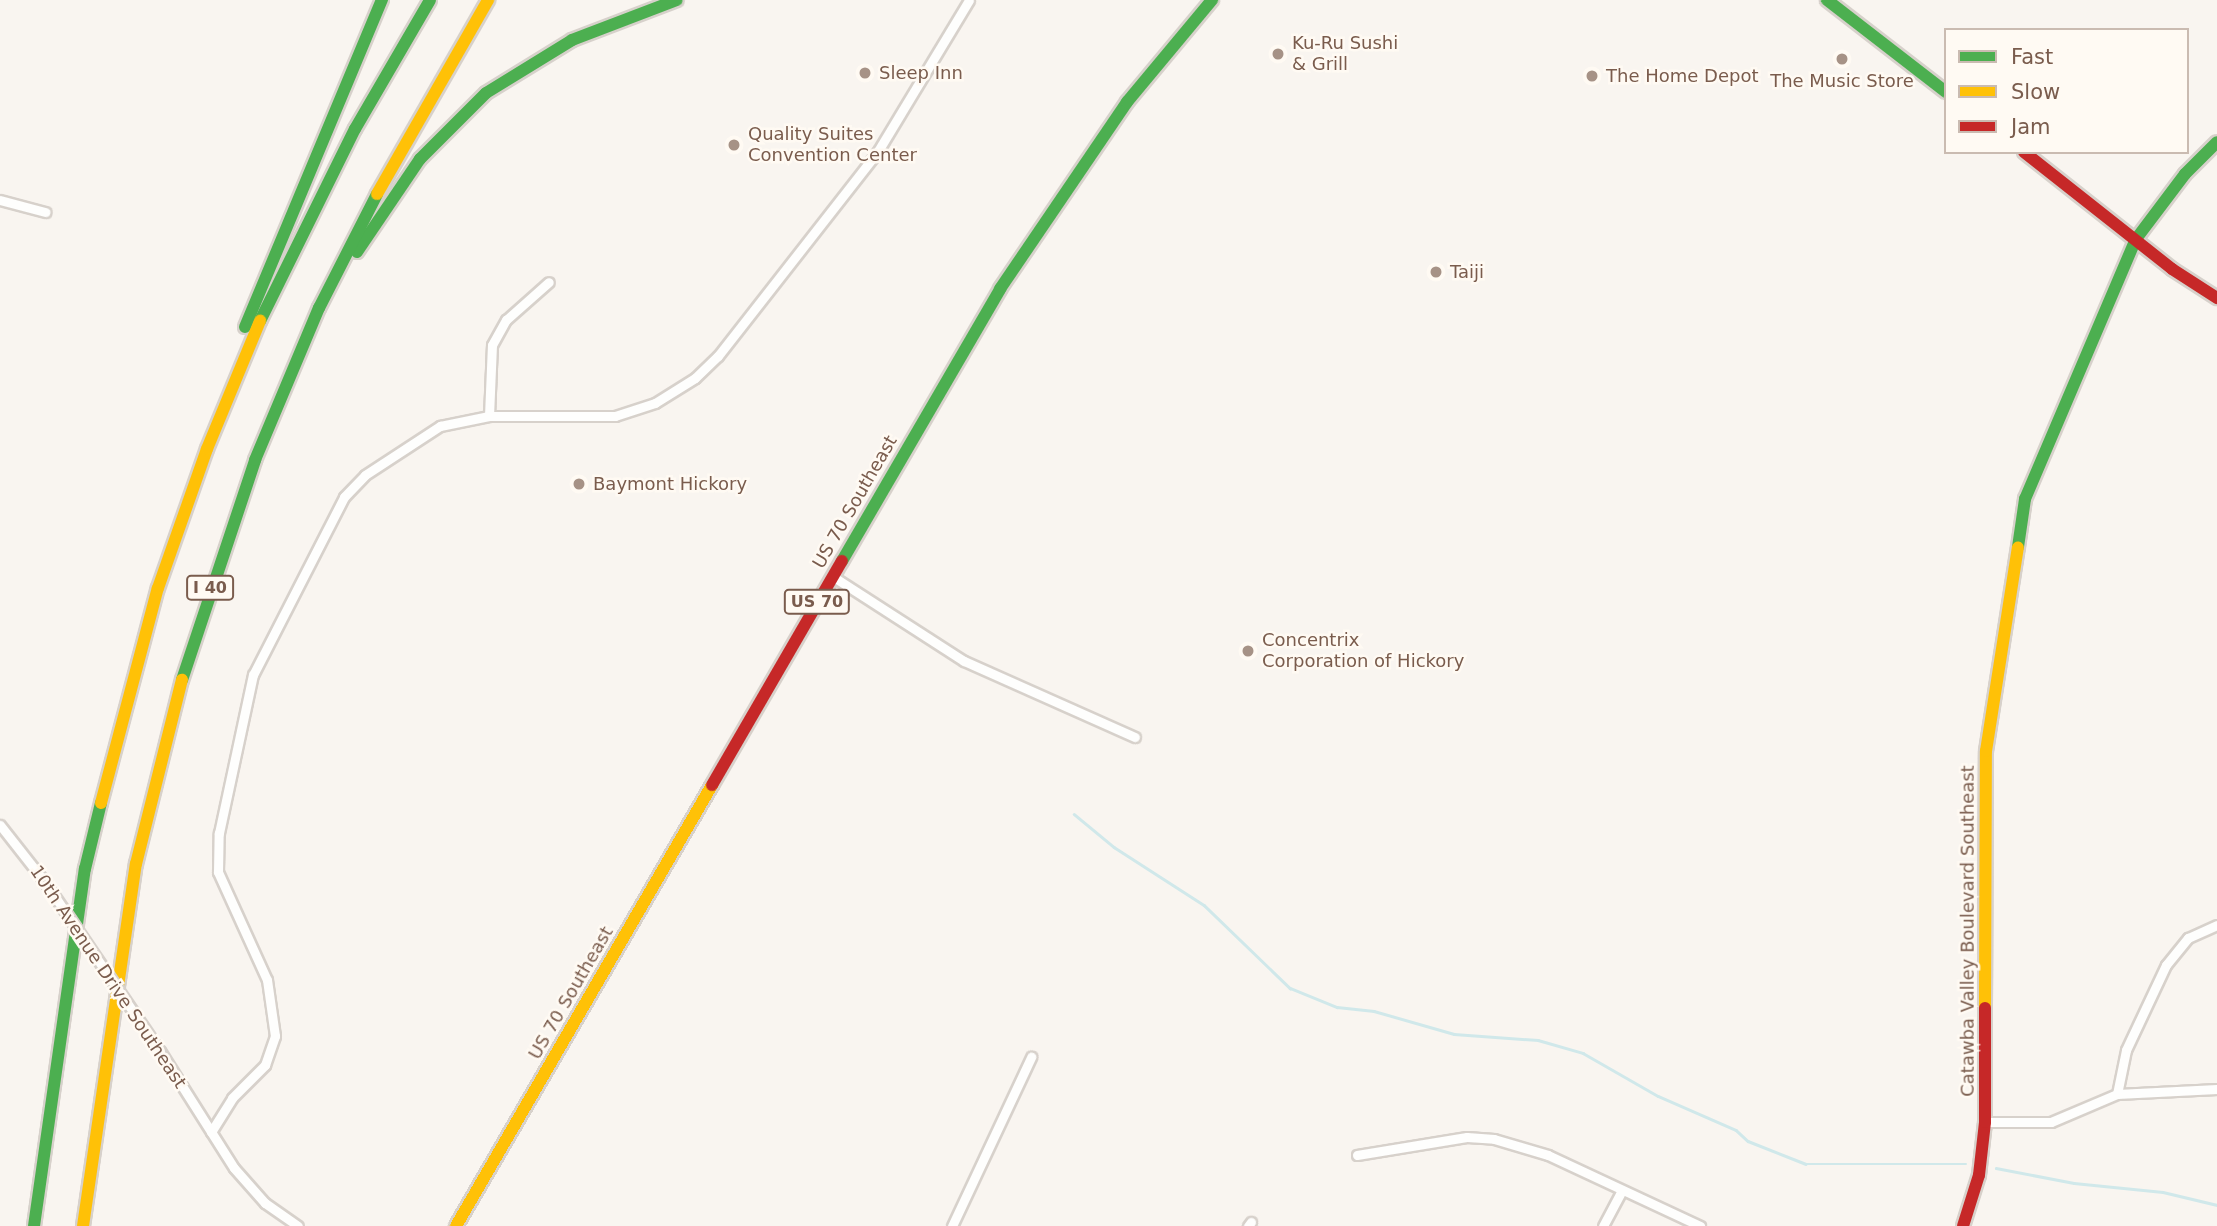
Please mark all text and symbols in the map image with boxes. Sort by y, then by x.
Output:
legend [1944,28,2189,154]
place label: Ku-Ru Sushi & Grill [1292,33,1398,76]
text: Fast [2011,45,2053,69]
marker: Ku-Ru Sushi & Grill [1270,46,1286,62]
marker: The Music Store [1834,51,1850,67]
place label: Sleep Inn [879,62,963,84]
marker: Sleep Inn [857,65,873,81]
place label: The Home Depot [1606,65,1759,87]
marker: The Home Depot [1584,68,1600,84]
place label: The Music Store [1770,70,1914,92]
text: Slow [2011,80,2060,104]
text: Jam [2011,115,2051,139]
place label: Quality Suites Convention Center [748,124,917,166]
marker: Quality Suites Convention Center [726,137,742,153]
place label: Taiji [1450,261,1484,283]
marker: Taiji [1428,264,1444,280]
street label: US 70 Southeast [808,432,902,572]
place label: Baymont Hickory [593,473,747,495]
marker: Baymont Hickory [571,476,587,492]
road number: I 40 [186,576,234,600]
road number: US 70 [784,590,850,614]
place label: Concentrix Corporation of Hickory [1262,630,1464,672]
marker: Concentrix Corporation of Hickory [1240,643,1256,659]
street label: Catawba Valley Boulevard Southeast [1957,765,1979,1097]
street label: 10th Avenue Drive Southeast [25,861,191,1093]
street label: US 70 Southeast [524,923,618,1063]

